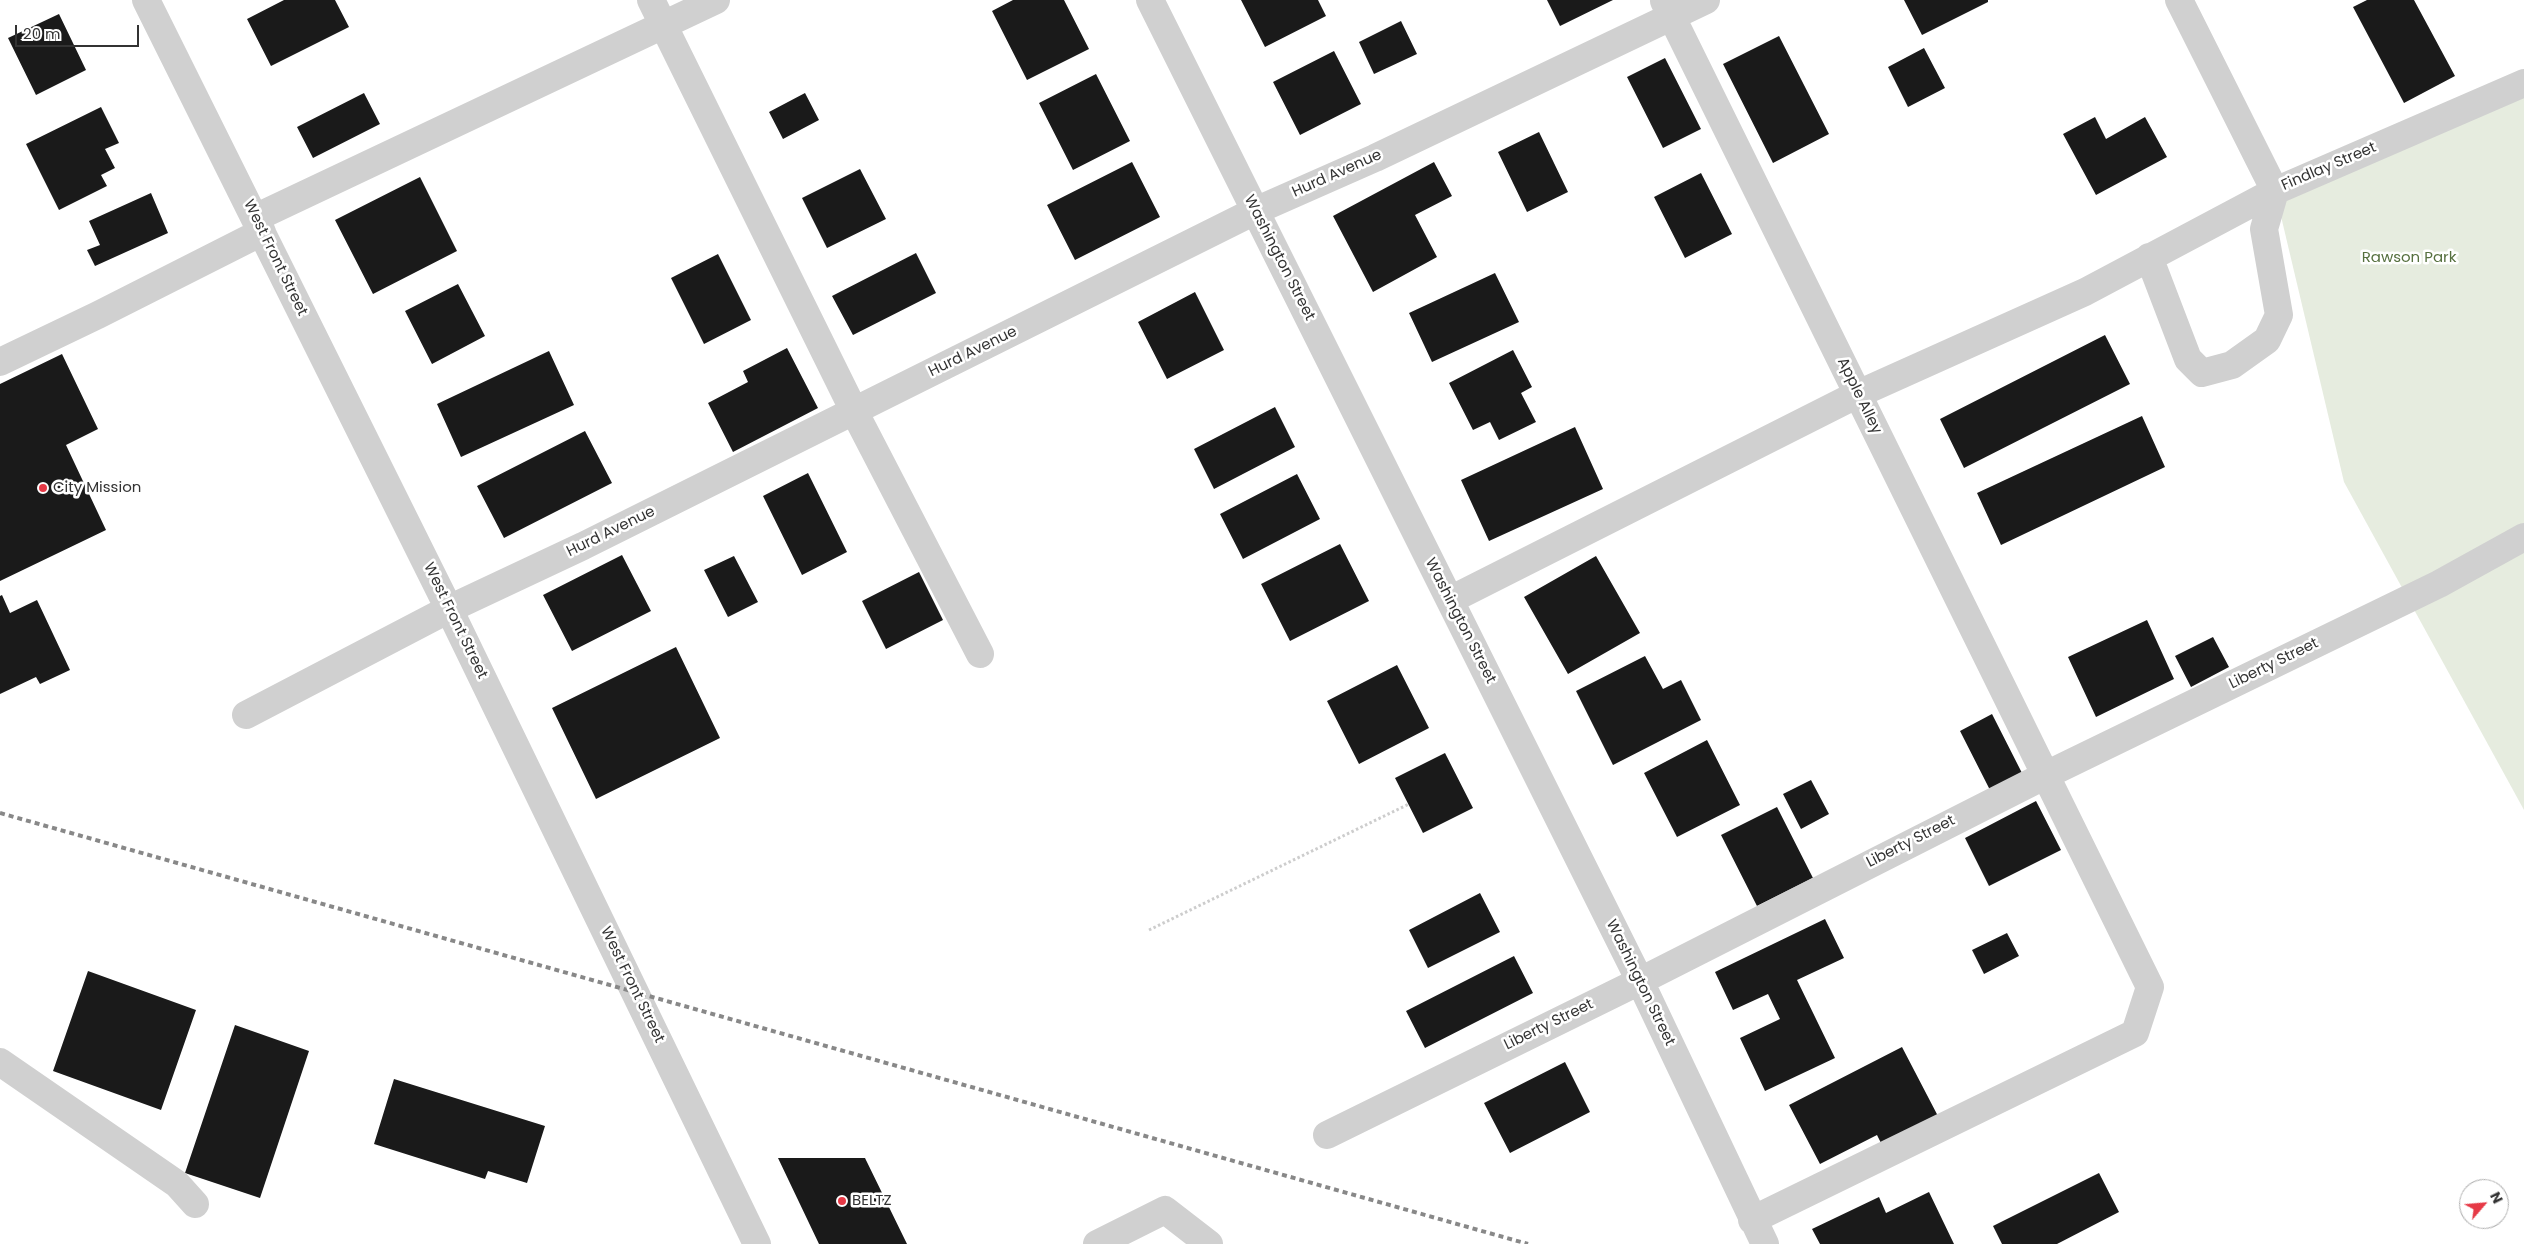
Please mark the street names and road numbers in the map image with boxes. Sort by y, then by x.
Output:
street label: Findlay Street [2279,139,2379,195]
street label: Hurd Avenue [1289,146,1385,202]
street label: Washington Street [1240,192,1318,324]
street label: West Front Street [239,197,311,319]
street label: Hurd Avenue [926,323,1020,381]
street label: Apple Alley [1833,355,1885,437]
street label: Hurd Avenue [564,503,658,561]
street label: Washington Street [1421,555,1499,687]
street label: West Front Street [419,560,491,682]
street label: Liberty Street [2226,635,2322,693]
street label: Liberty Street [1864,812,1958,872]
street label: Washington Street [1602,917,1678,1049]
street label: West Front Street [596,924,668,1046]
street label: Liberty Street [1501,996,1597,1054]

